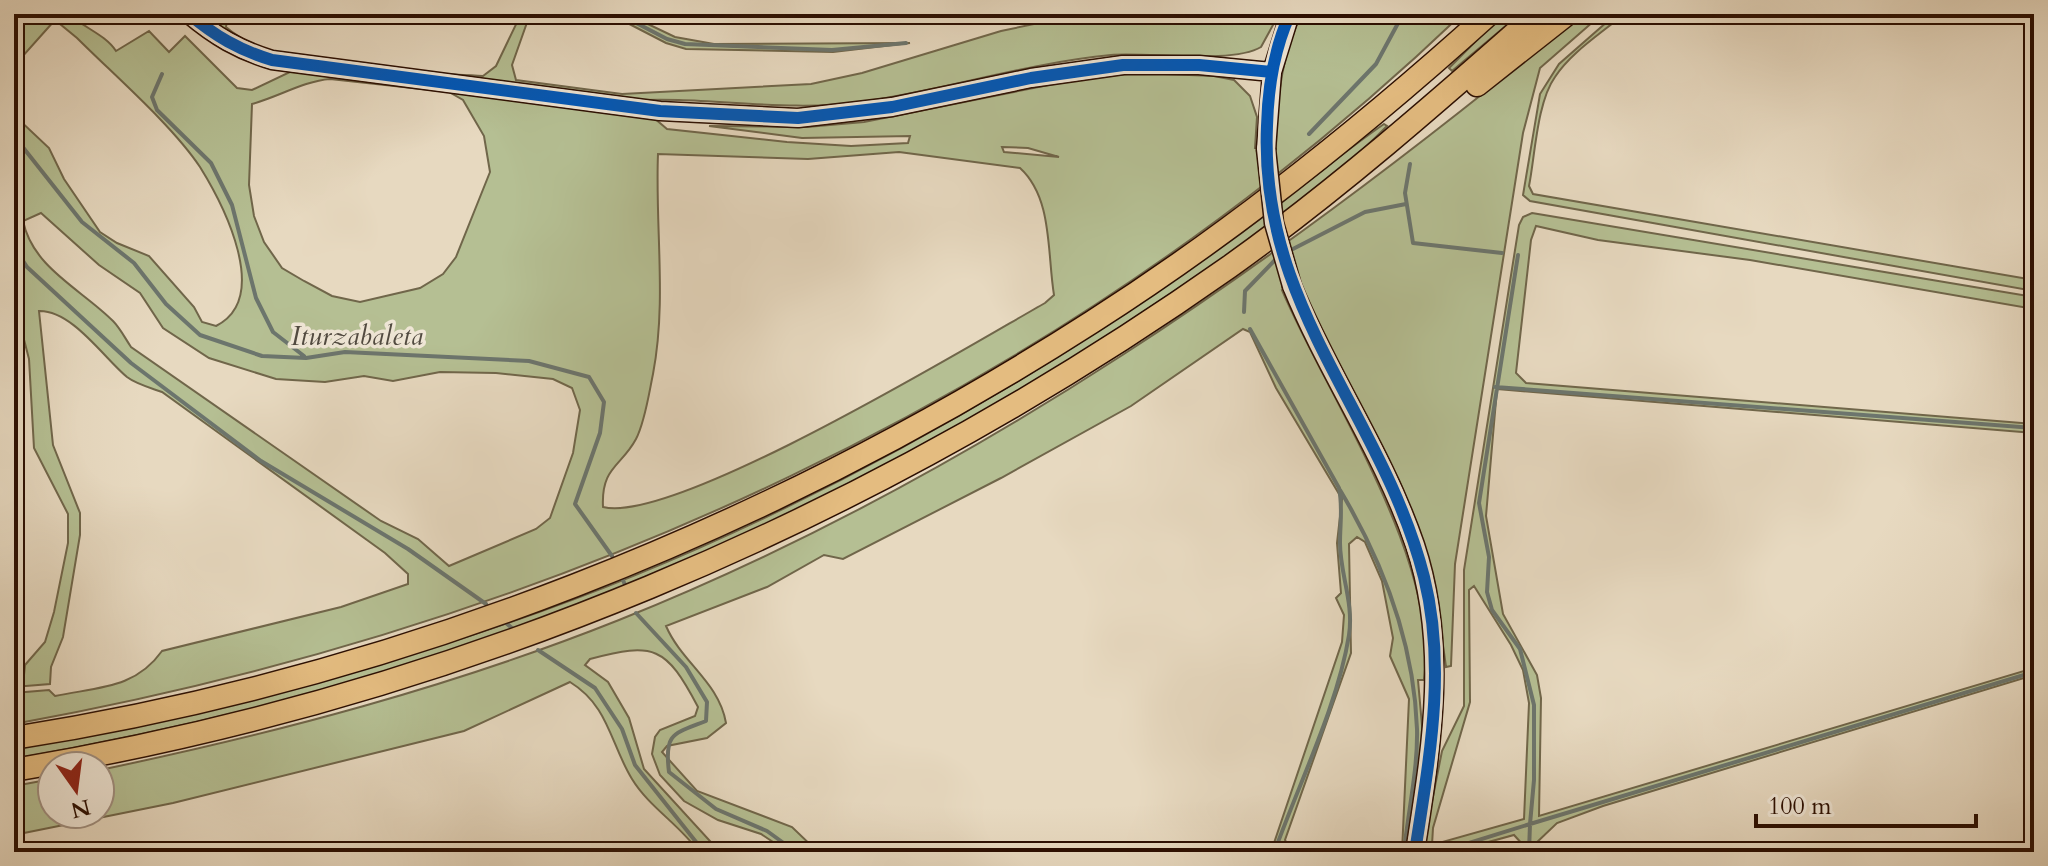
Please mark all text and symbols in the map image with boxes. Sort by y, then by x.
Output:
water label: Iturzabaleta [291,317,423,355]
north arrow [36,750,116,830]
scale bar [1756,778,1976,828]
text: 100 m [1768,790,1832,823]
text: N [68,792,93,825]

